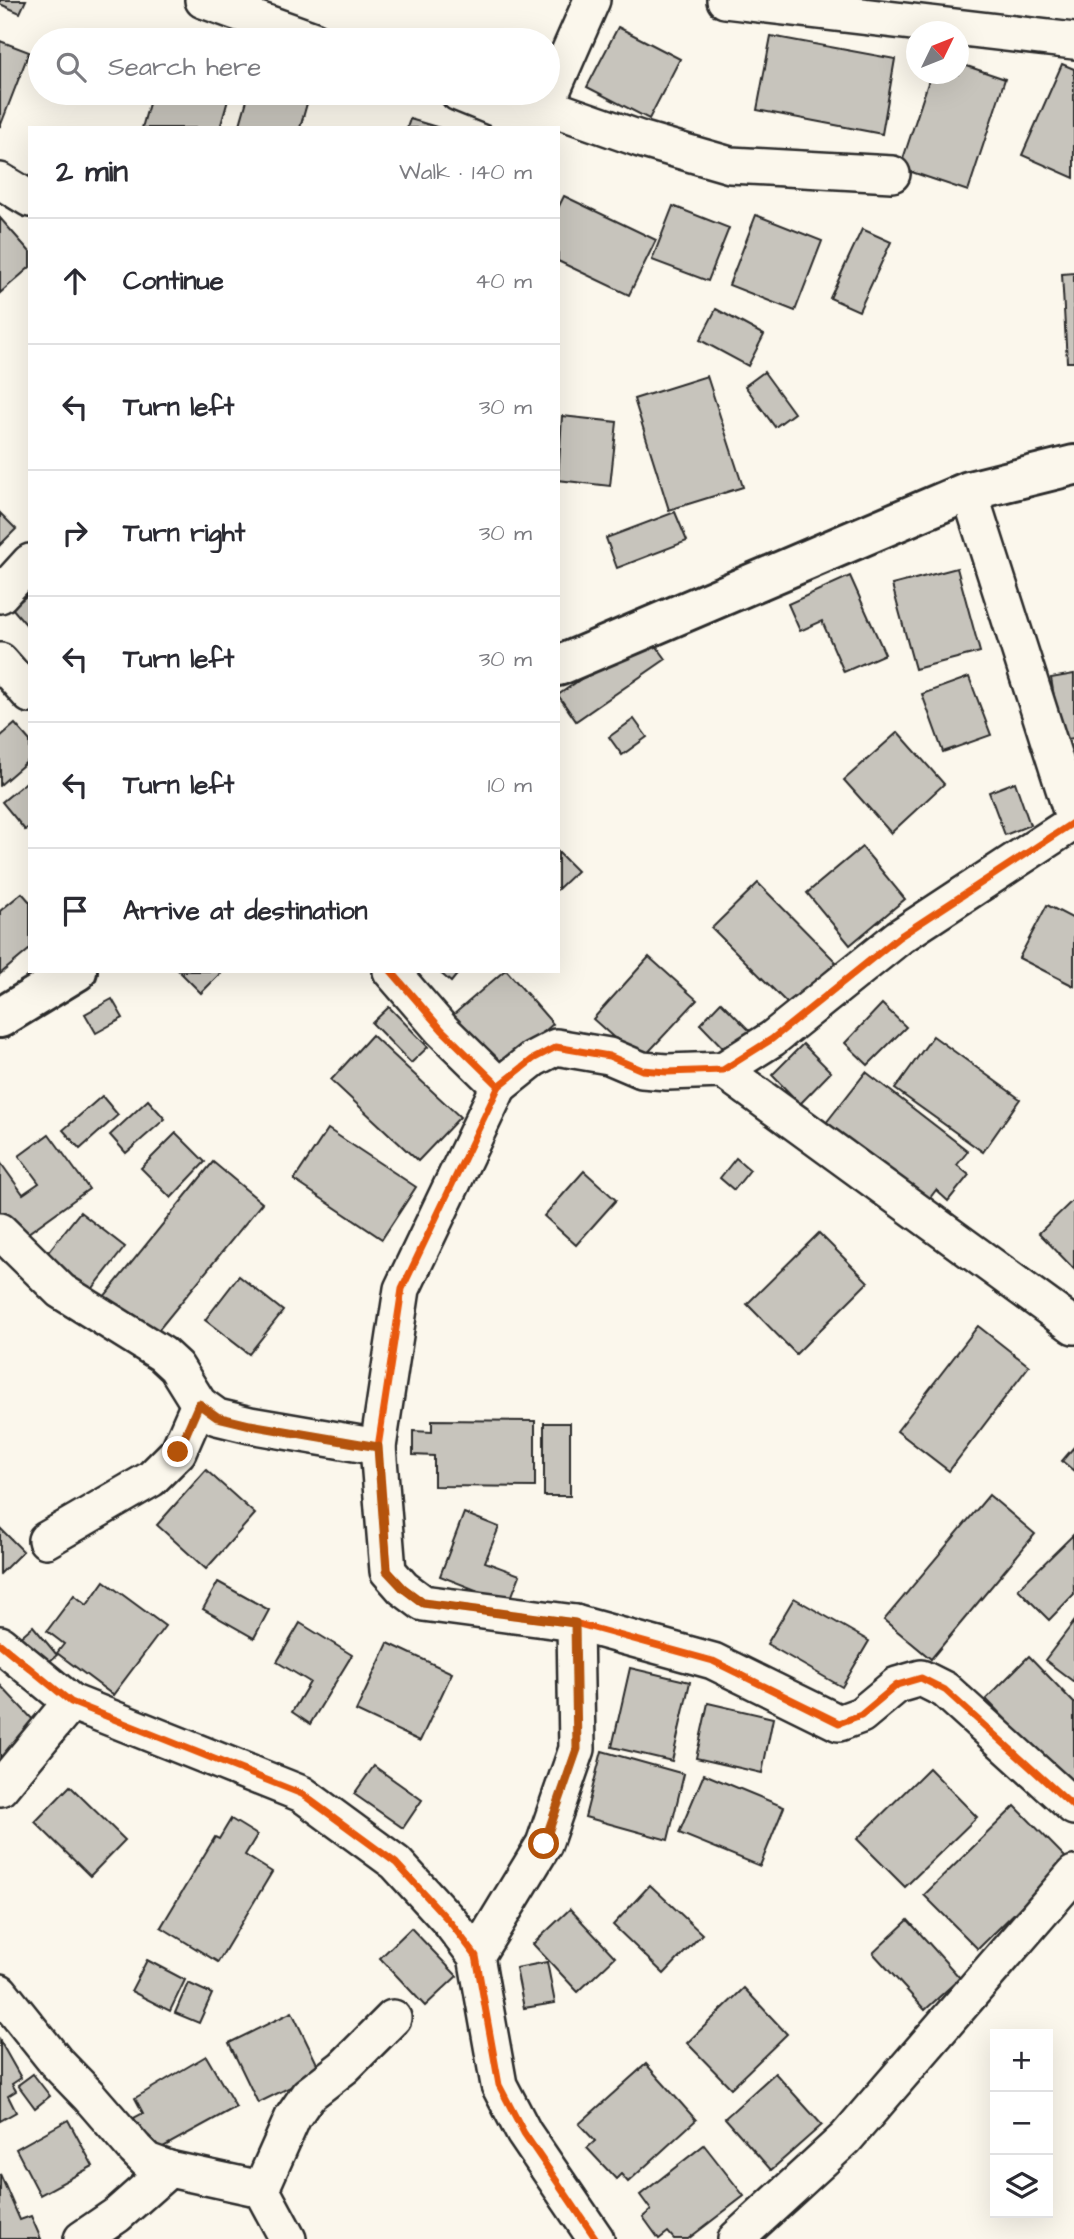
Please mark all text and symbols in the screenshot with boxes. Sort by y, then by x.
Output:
north arrow [906,21,969,84]
search box [28,28,560,105]
icon: search [52,48,90,86]
text: Search here [108,49,261,85]
text: 2 min [56,151,128,193]
text: Walk · 140 m [399,156,532,188]
icon: ahead [56,262,94,300]
text: Continue [123,263,224,299]
text: 40 m [475,265,532,297]
icon: left [56,388,94,426]
text: Turn left [123,389,234,425]
text: 30 m [479,391,532,423]
icon: right [56,514,94,552]
text: Turn right [123,515,245,551]
text: 30 m [479,517,532,549]
icon: left [56,640,94,678]
text: Turn left [123,641,234,677]
text: 30 m [479,643,532,675]
icon: left [56,766,94,804]
text: Turn left [123,767,234,803]
text: 10 m [487,769,532,801]
icon: arrive [56,892,94,930]
text: Arrive at destination [123,893,368,929]
route end [162,1436,193,1467]
route start [528,1828,559,1859]
map controls [990,2029,1053,2218]
button: + [990,2029,1053,2092]
button: − [990,2092,1053,2155]
button: layers [990,2155,1053,2218]

